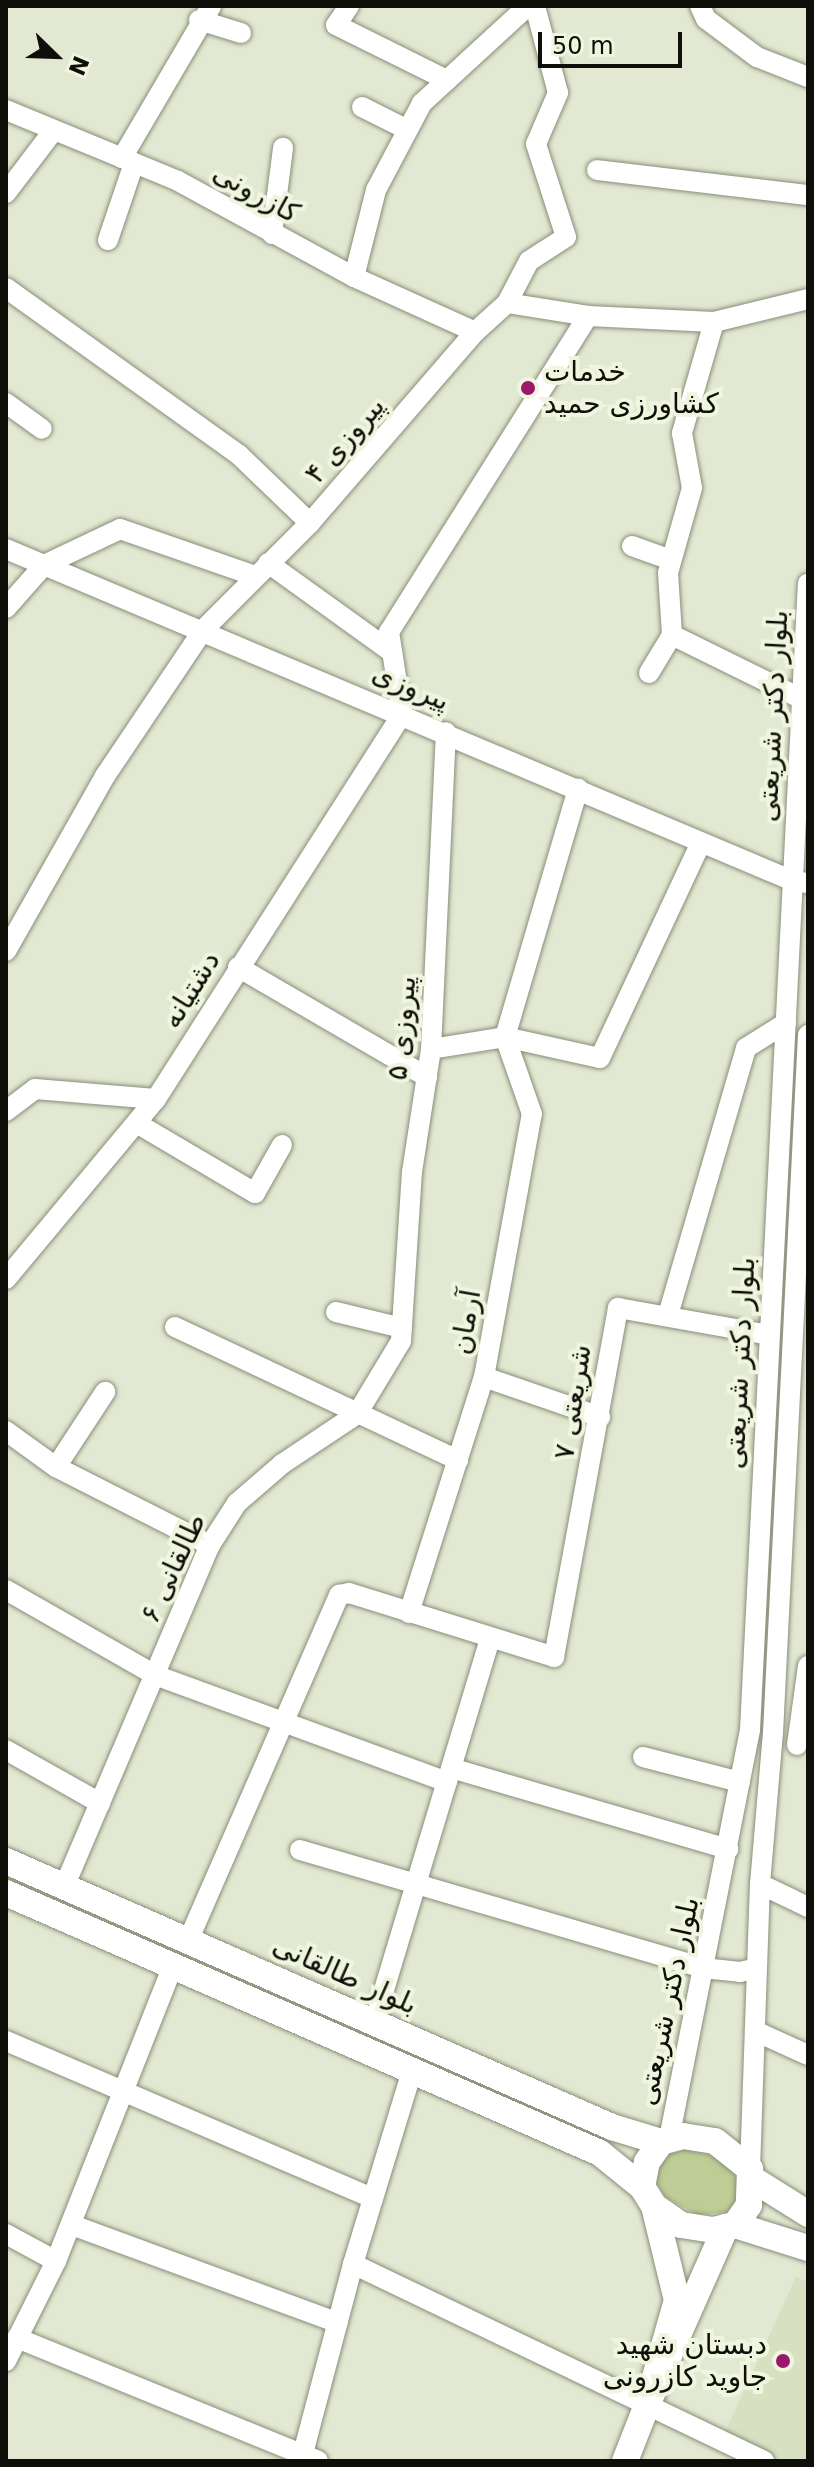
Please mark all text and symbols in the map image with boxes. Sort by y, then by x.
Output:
north arrow [16,16,96,96]
scale bar [542,16,686,66]
text: 50 m [552,32,614,60]
text: N [63,52,94,79]
street label: کازرونی [207,156,305,230]
place label: خدمات کشاورزی حمید [544,355,719,421]
marker: خدمات کشاورزی حمید [519,379,537,397]
street label: پیروزی ۴ [298,390,392,490]
street label: بلوار دکتر شریعتی [751,609,795,823]
street label: پیروزی [367,656,455,718]
street label: دشتیانه [154,945,228,1035]
street label: پیروزی ۵ [381,974,423,1082]
street label: بلوار دکتر شریعتی [718,1256,762,1470]
street label: آرمان [444,1287,488,1357]
street label: شریعتی ۷ [547,1342,599,1462]
street label: طالقانی ۶ [133,1508,213,1628]
street label: بلوار دکتر شریعتی [629,1894,707,2108]
street label: بلوار طالقانی [267,1928,423,2022]
place label: دبستان شهید جاوید کازرونی [603,2328,767,2394]
marker: دبستان شهید جاوید کازرونی [774,2352,792,2370]

